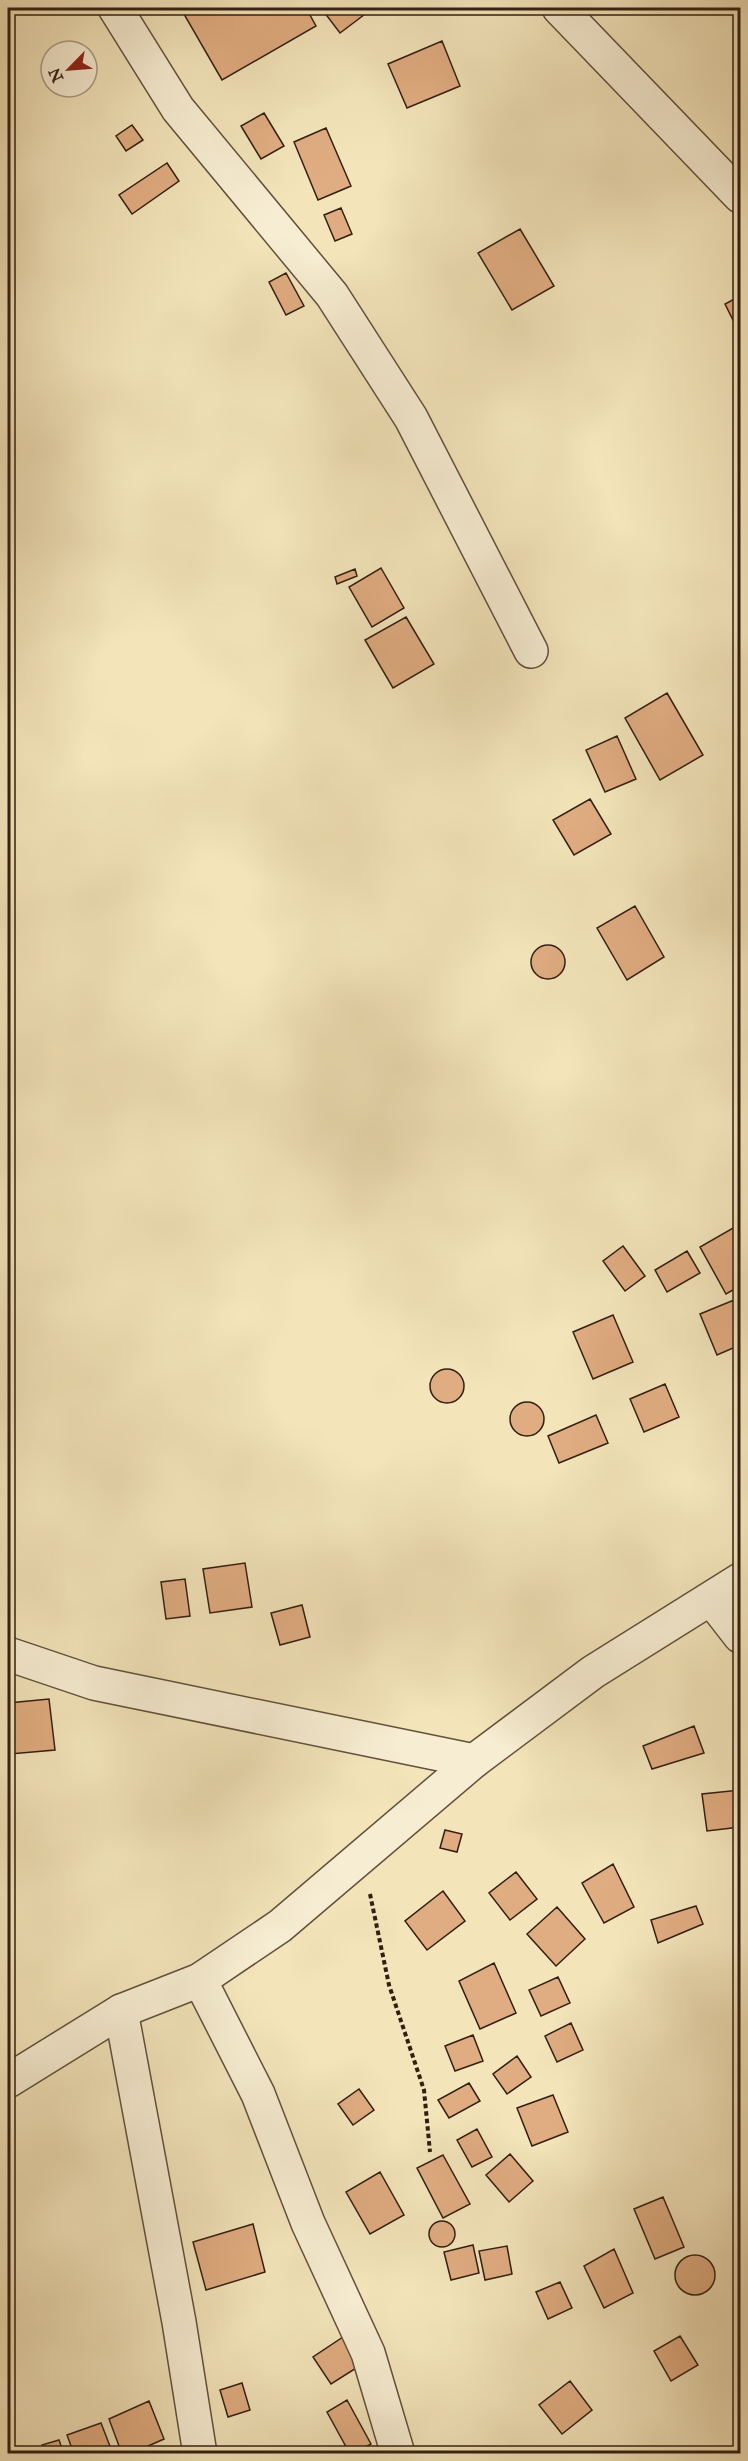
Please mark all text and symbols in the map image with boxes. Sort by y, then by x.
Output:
north arrow [39,39,99,99]
text: N [44,65,67,85]

